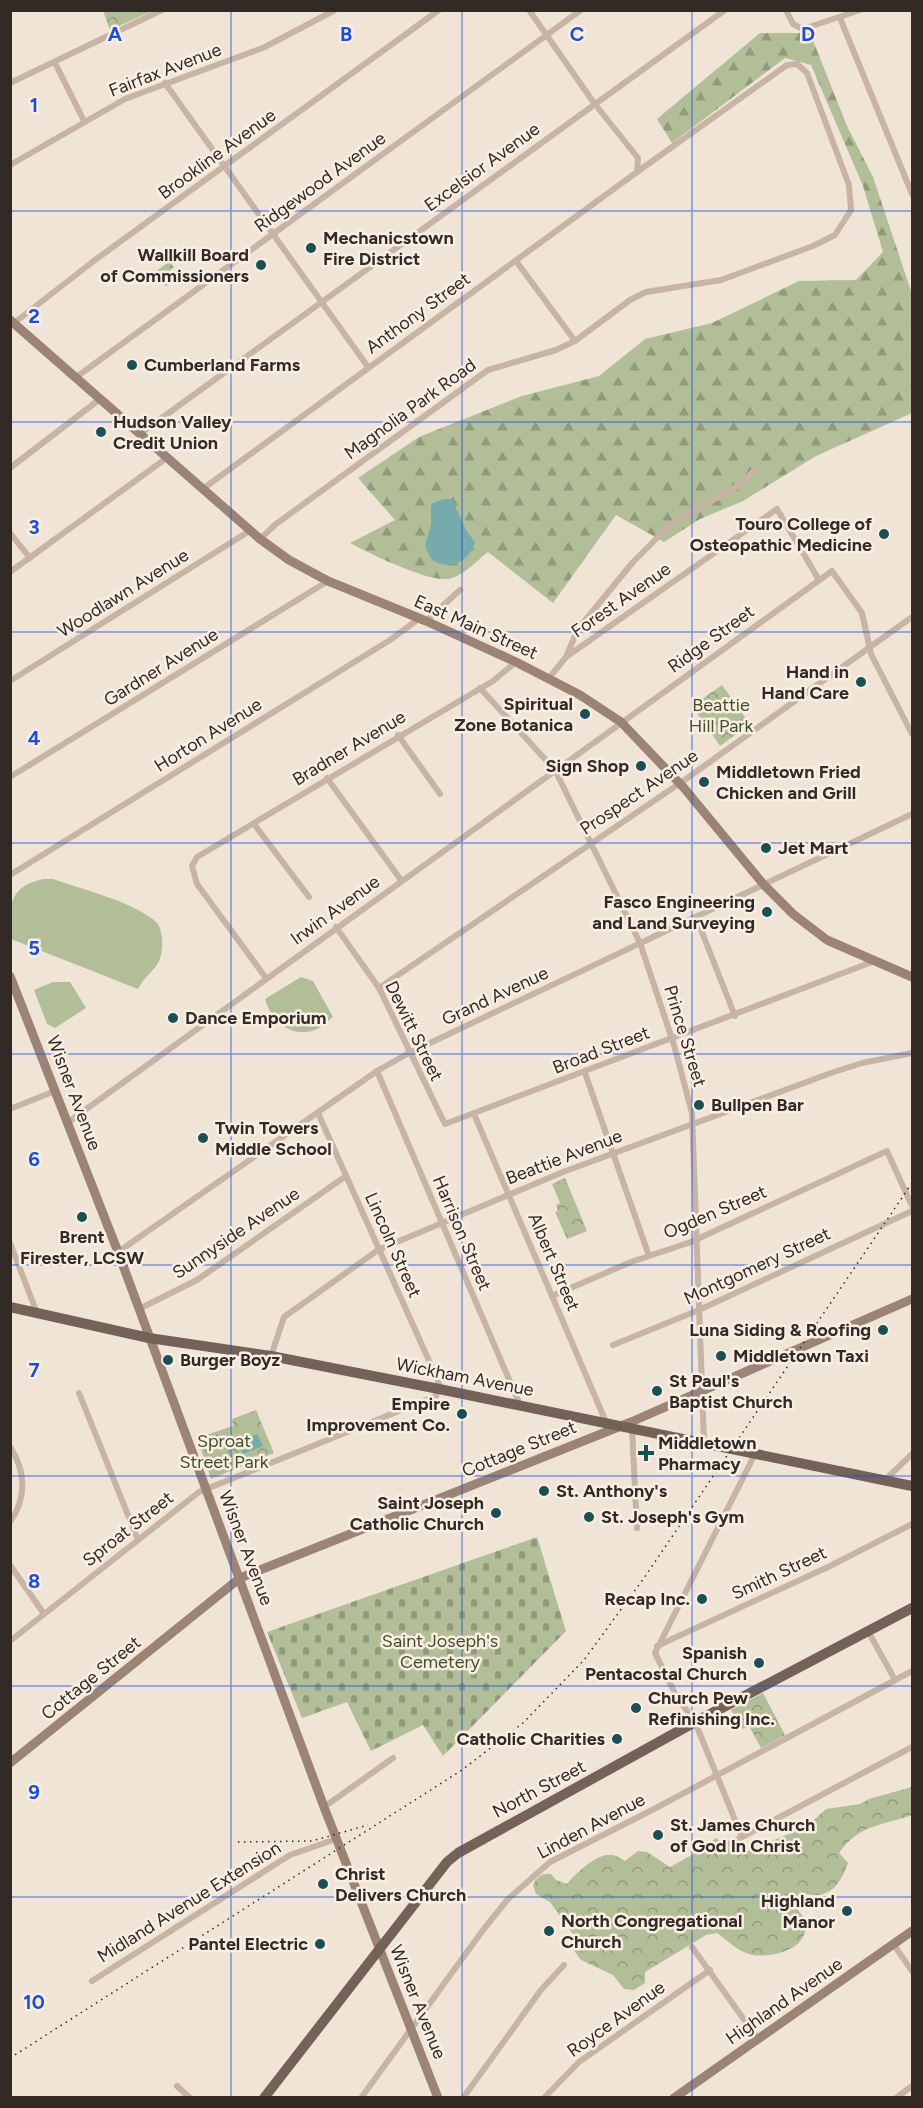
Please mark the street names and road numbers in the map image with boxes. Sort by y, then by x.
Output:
street label: Fairfax Avenue [106,38,225,102]
street label: Brookline Avenue [154,104,280,204]
street label: Excelsior Avenue [420,118,544,216]
street label: Ridgewood Avenue [250,127,390,237]
street label: Anthony Street [361,268,475,358]
street label: Magnolia Park Road [340,354,480,464]
street label: Woodlawn Avenue [53,544,193,642]
street label: Forest Avenue [567,557,675,642]
street label: East Main Street [411,590,541,664]
street label: Ridge Street [664,600,759,678]
street label: Gardner Avenue [100,623,222,711]
street label: Horton Avenue [150,693,266,777]
street label: Bradner Avenue [288,706,410,790]
street label: Prospect Avenue [576,744,702,840]
street label: Irwin Avenue [286,870,384,950]
street label: Grand Avenue [438,962,552,1030]
street label: Dewitt Street [380,977,448,1085]
street label: Prince Street [659,983,711,1090]
street label: Broad Street [549,1021,653,1079]
street label: Wisner Avenue [42,1033,106,1154]
street label: Beattie Avenue [503,1125,625,1189]
street label: Harrison Street [428,1172,496,1294]
street label: Ogden Street [660,1180,770,1244]
street label: Sunnyside Avenue [168,1182,304,1284]
street label: Lincoln Street [360,1189,426,1301]
street label: Albert Street [524,1210,585,1314]
street label: Montgomery Street [680,1222,834,1310]
street label: Wickham Avenue [394,1353,536,1401]
street label: Cottage Street [459,1416,580,1482]
street label: Sproat Street [78,1487,178,1571]
street label: Wisner Avenue [214,1488,278,1609]
street label: Smith Street [728,1541,830,1605]
street label: Cottage Street [37,1631,145,1725]
street label: North Street [489,1755,589,1823]
street label: Linden Avenue [533,1788,649,1864]
street label: Midland Avenue Extension [93,1836,285,1968]
street label: Wisner Avenue [385,1942,451,2062]
street label: Highland Avenue [721,1953,847,2049]
street label: Royce Avenue [563,1976,669,2062]

